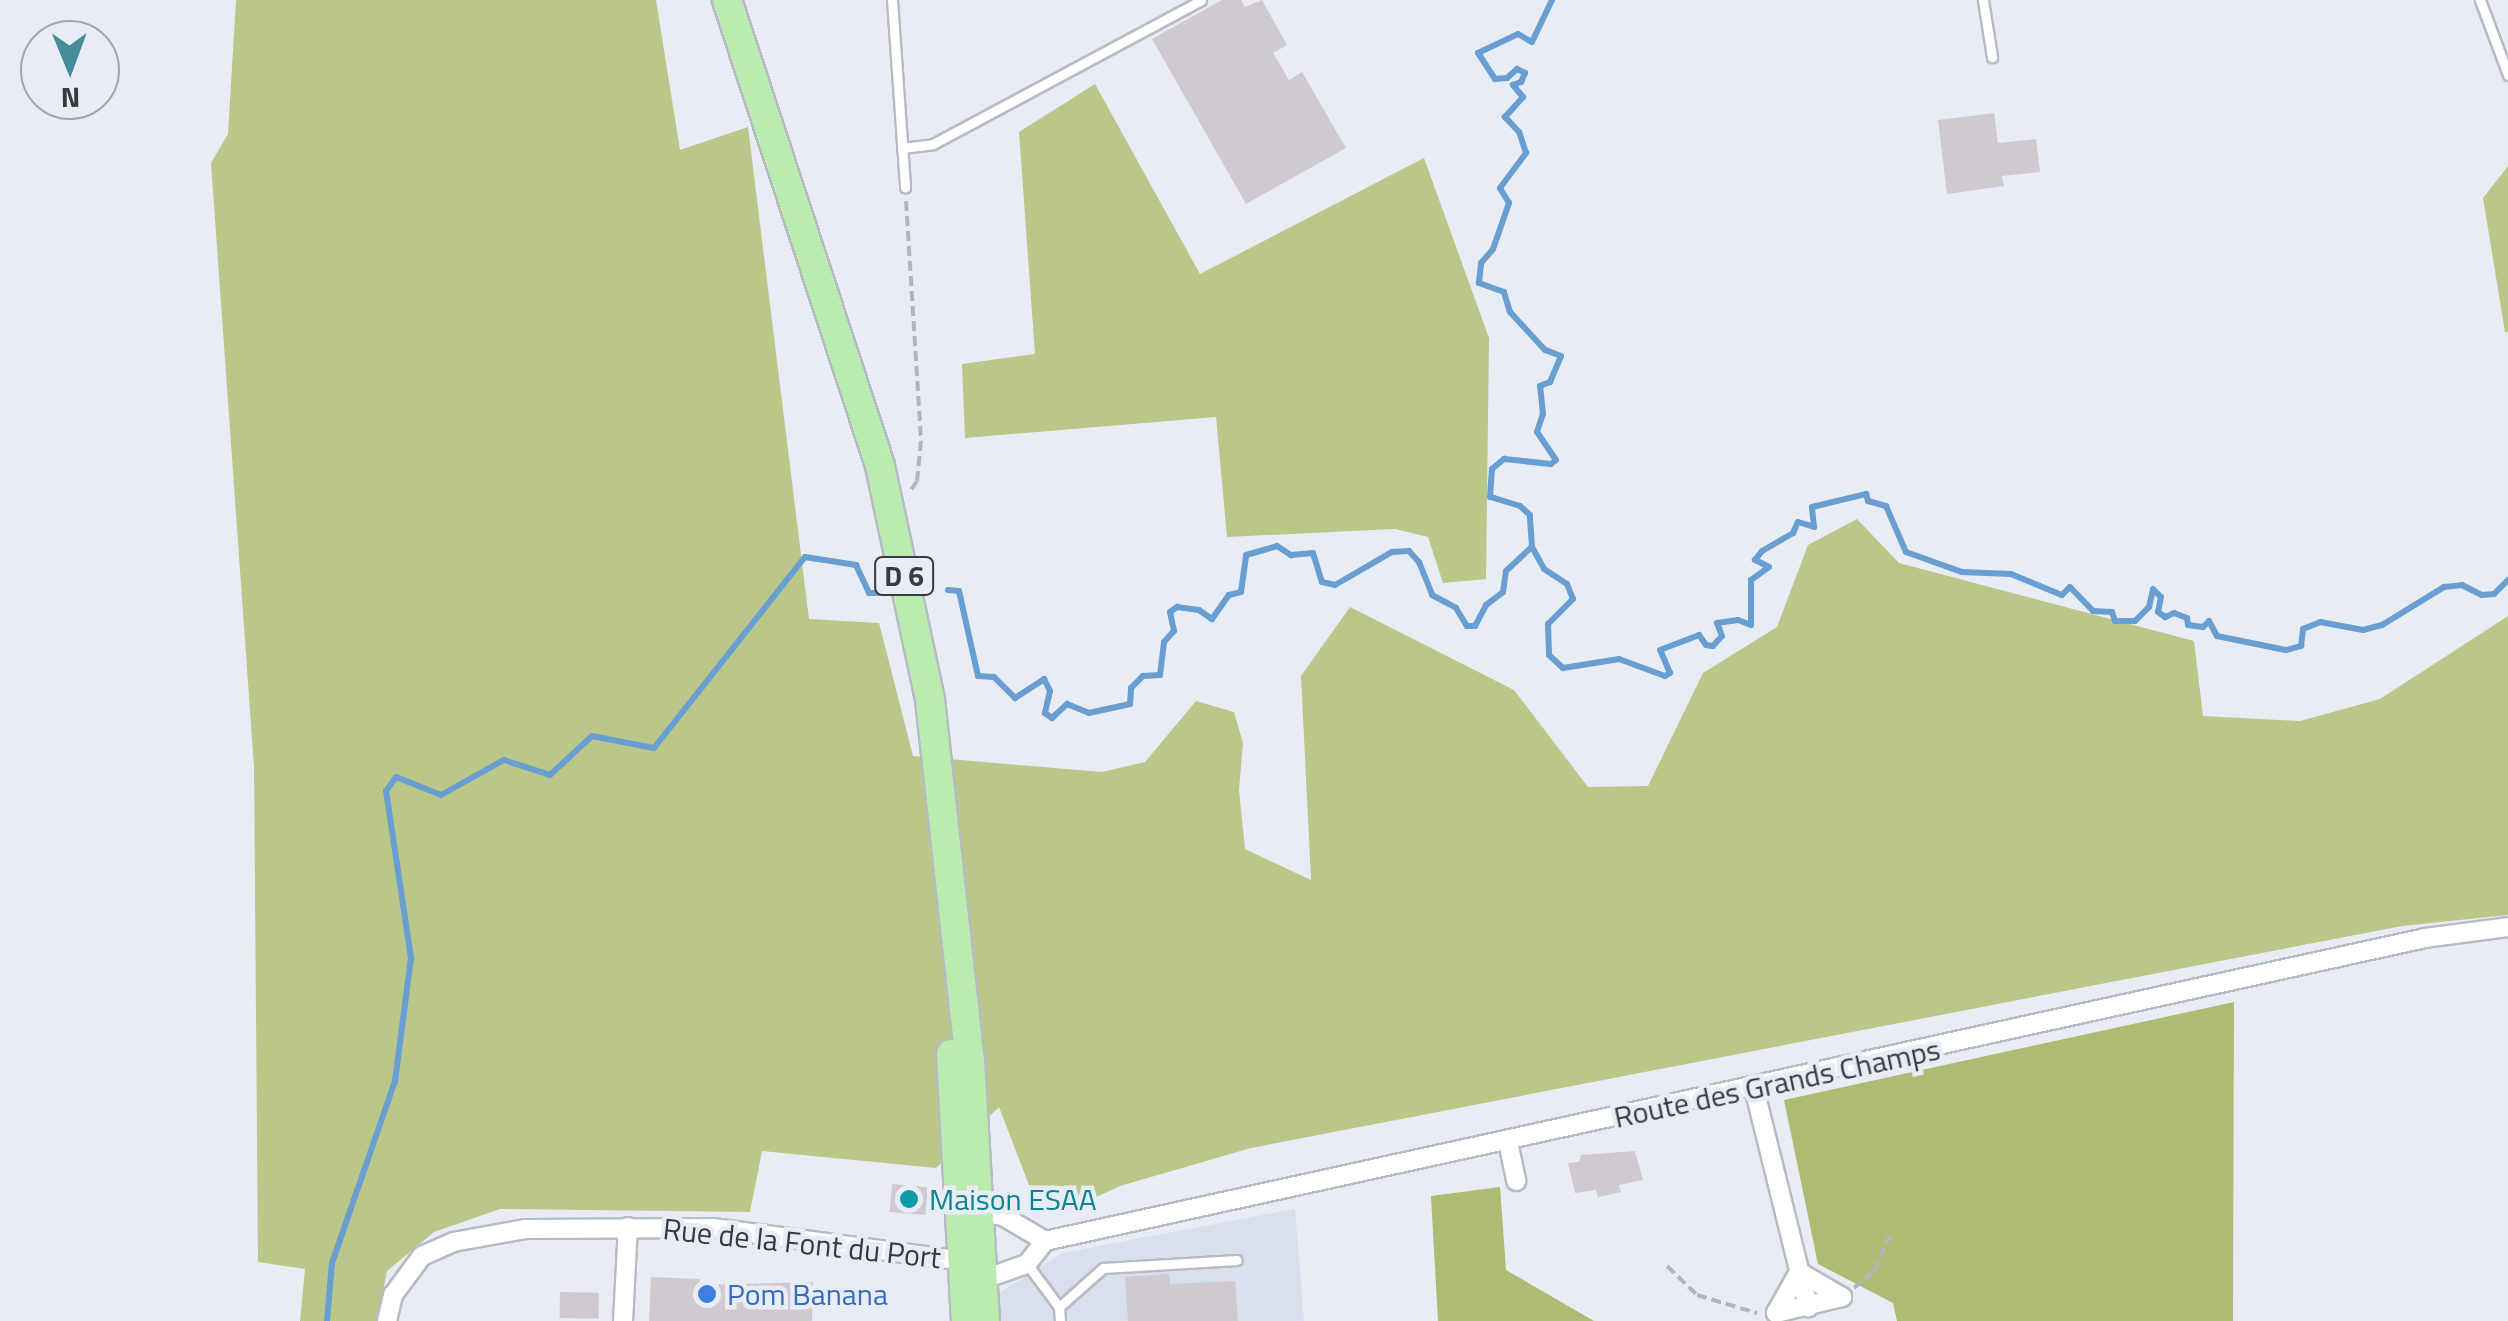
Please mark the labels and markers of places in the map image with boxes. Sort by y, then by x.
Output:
place label: Maison ESAA [929,1181,1097,1217]
marker: Maison ESAA [898,1188,920,1210]
place label: Pom Banana [727,1276,888,1312]
marker: Pom Banana [696,1283,718,1305]

